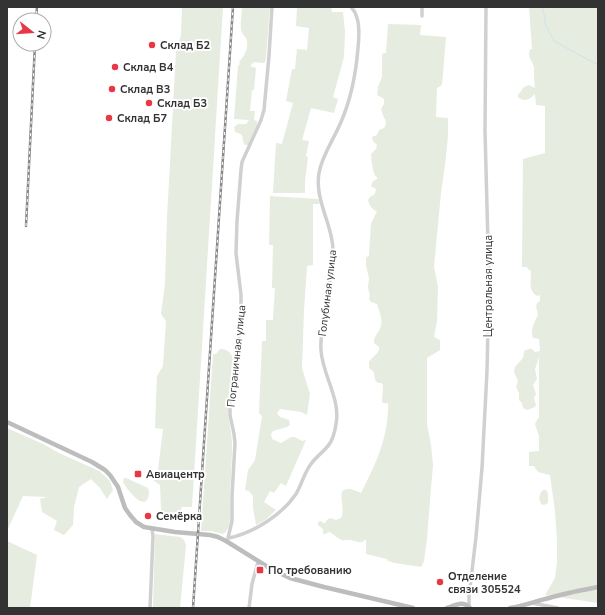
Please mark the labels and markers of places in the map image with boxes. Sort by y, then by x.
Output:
place label: Склад Б2 [160,38,211,53]
marker: Склад Б2 [147,40,157,50]
place label: Склад В4 [123,60,174,75]
marker: Склад В4 [110,62,120,72]
place label: Склад В3 [120,82,170,97]
marker: Склад В3 [107,84,117,94]
place label: Склад Б3 [157,96,207,111]
marker: Склад Б3 [144,98,154,108]
place label: Склад Б7 [117,111,167,126]
marker: Склад Б7 [104,113,114,123]
place label: Авиацентр [146,467,205,482]
marker: Авиацентр [133,469,143,479]
place label: Семёрка [156,509,202,524]
marker: Семёрка [143,511,153,521]
place label: По требованию [268,563,352,578]
marker: По требованию [255,565,265,575]
place label: Отделение связи 305524 [448,569,521,597]
marker: Отделение связи 305524 [435,577,445,587]

